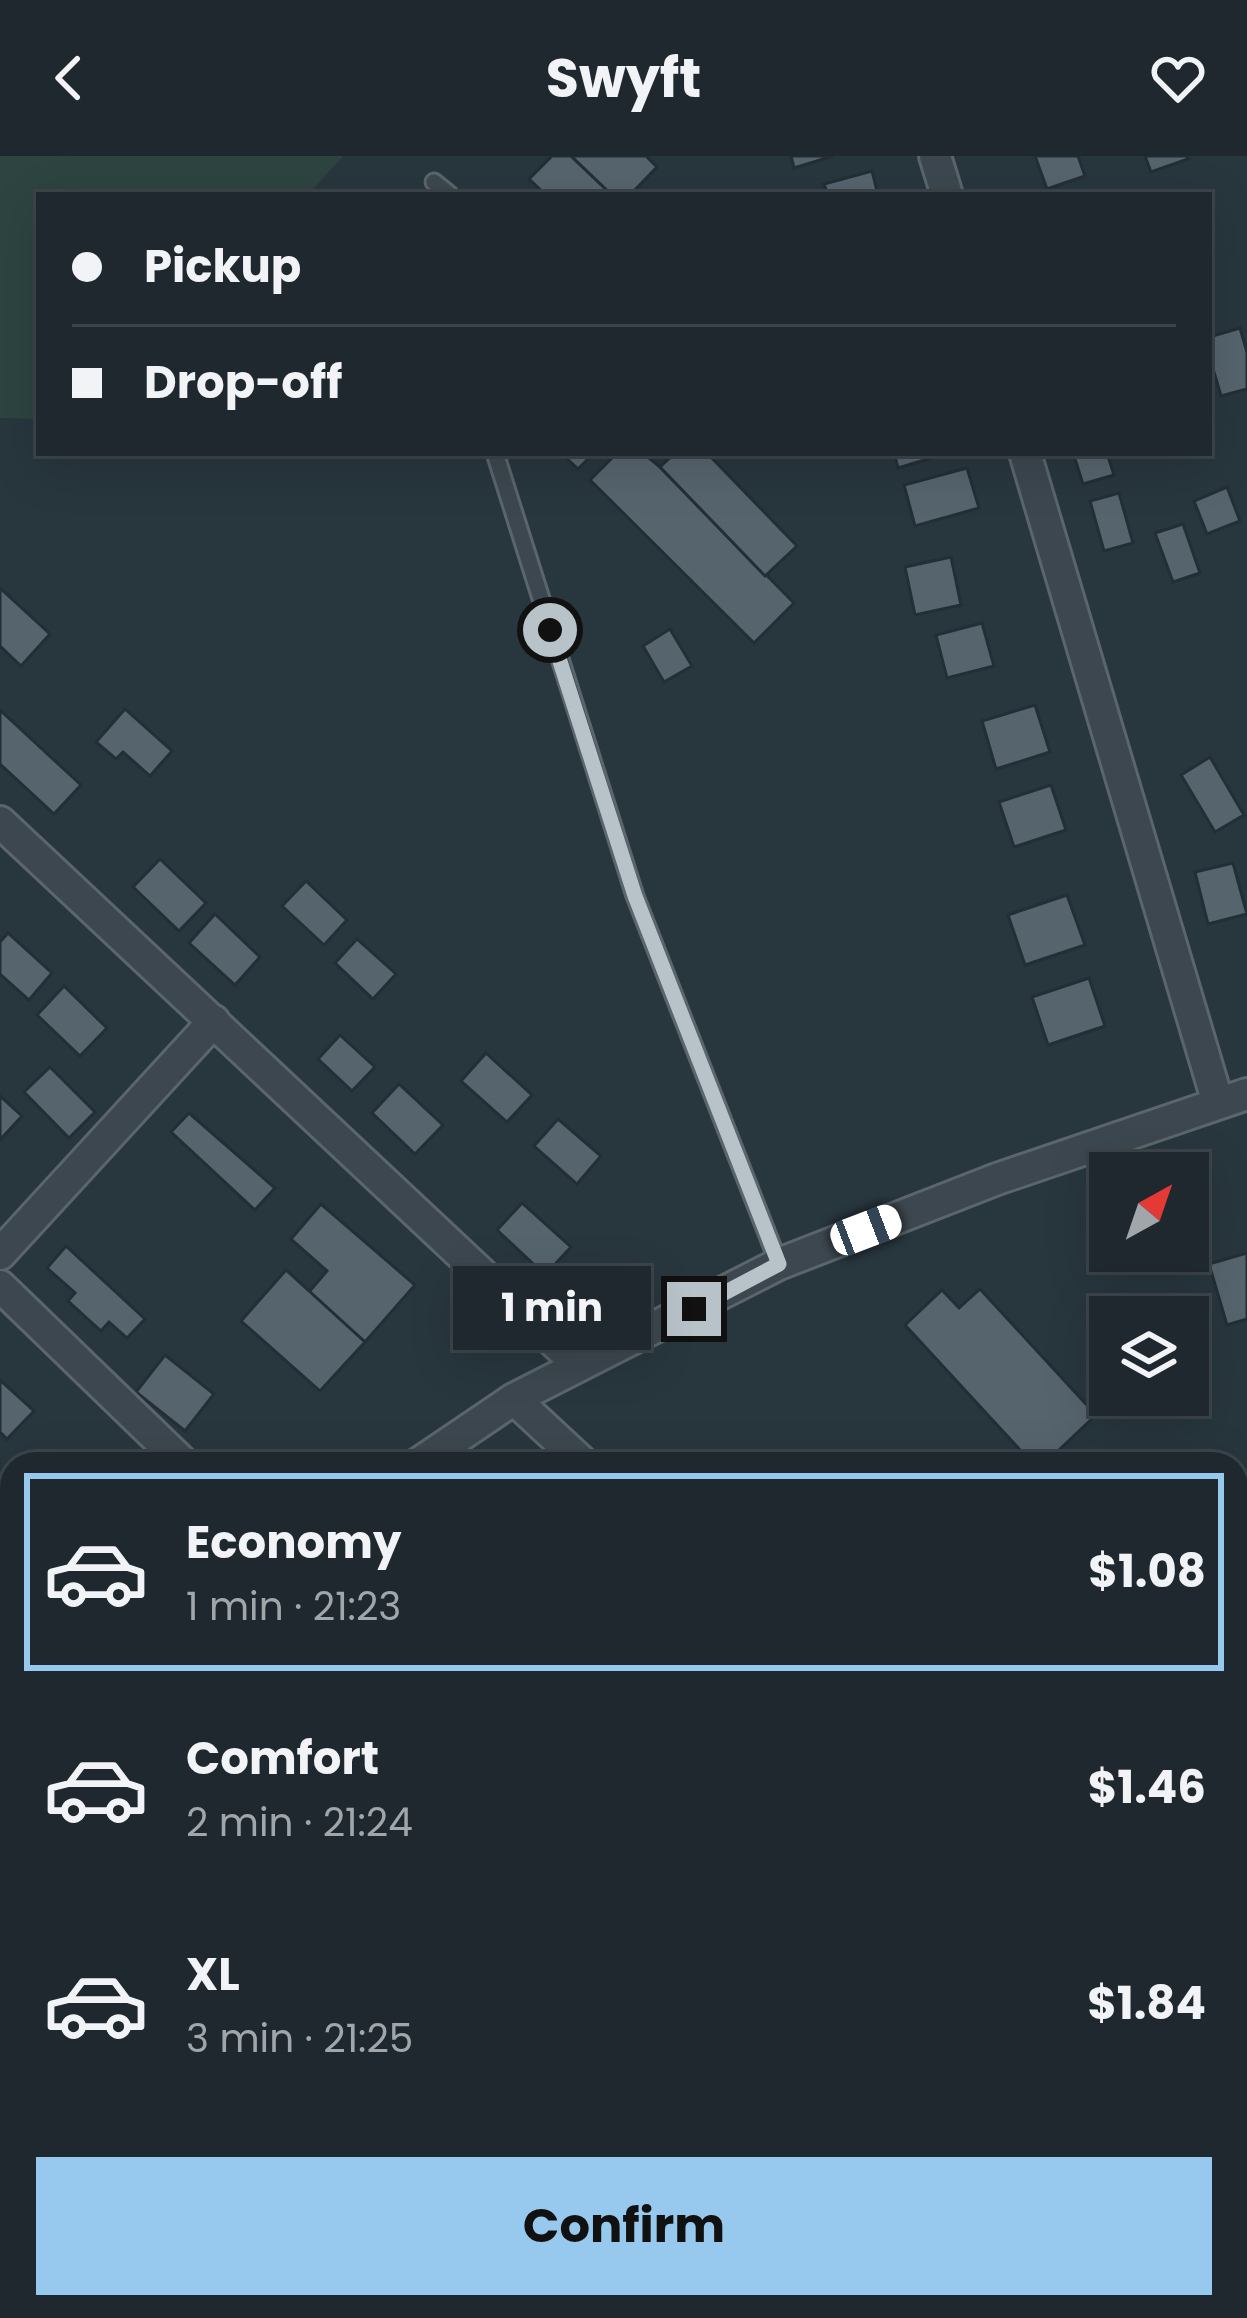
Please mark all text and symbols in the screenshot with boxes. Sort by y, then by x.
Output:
text: Swyft [546,40,701,116]
icon: back [36,45,102,111]
icon: heart [1145,45,1211,111]
text: Pickup [144,235,301,298]
text: Drop-off [144,351,342,414]
route start [523,603,577,657]
north arrow [1089,1152,1209,1272]
map controls [1089,1152,1209,1416]
car [826,1200,906,1260]
callout: 1 min [454,1267,652,1351]
text: 1 min [501,1280,603,1335]
route end [667,1282,721,1336]
button: layers [1089,1296,1209,1416]
text: Economy [186,1511,401,1574]
icon: car [42,1518,150,1626]
text: $1.08 [1088,1540,1206,1603]
text: 1 min · 21:23 [186,1579,401,1634]
text: Comfort [186,1727,379,1790]
icon: car [42,1734,150,1842]
text: $1.46 [1088,1756,1206,1819]
text: 2 min · 21:24 [186,1795,413,1850]
text: XL [186,1943,240,2006]
icon: car [42,1950,150,2058]
text: $1.84 [1087,1972,1206,2035]
text: 3 min · 21:25 [186,2011,413,2066]
button: Confirm [36,2157,1212,2295]

